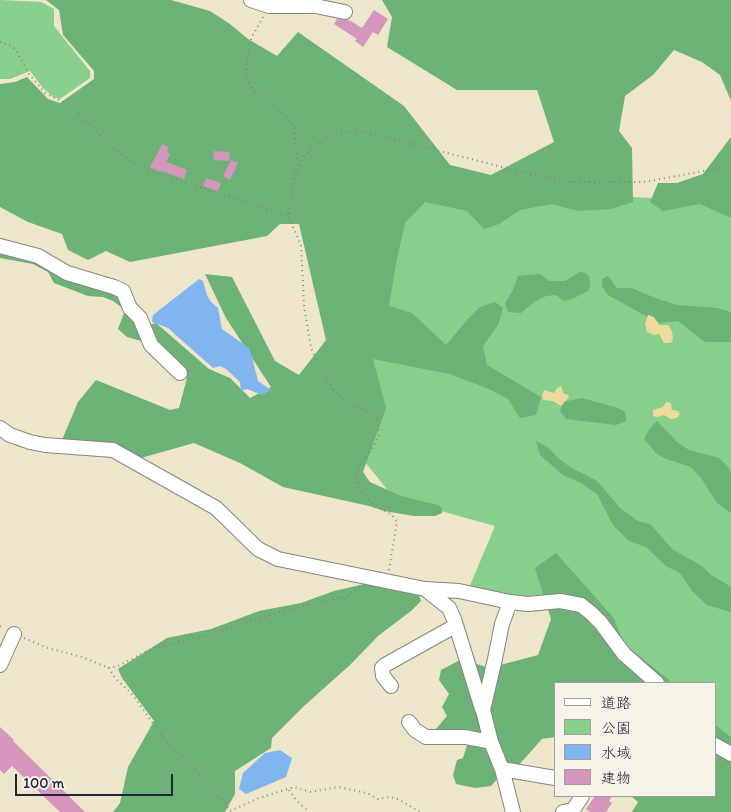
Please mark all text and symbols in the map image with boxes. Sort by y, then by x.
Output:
legend [554,682,716,797]
text: 道路 [601,694,631,712]
text: 公園 [601,719,631,737]
text: 水域 [601,744,631,762]
scale bar [18,764,175,796]
text: 建物 [601,769,631,787]
text: 100 m [23,774,64,792]

